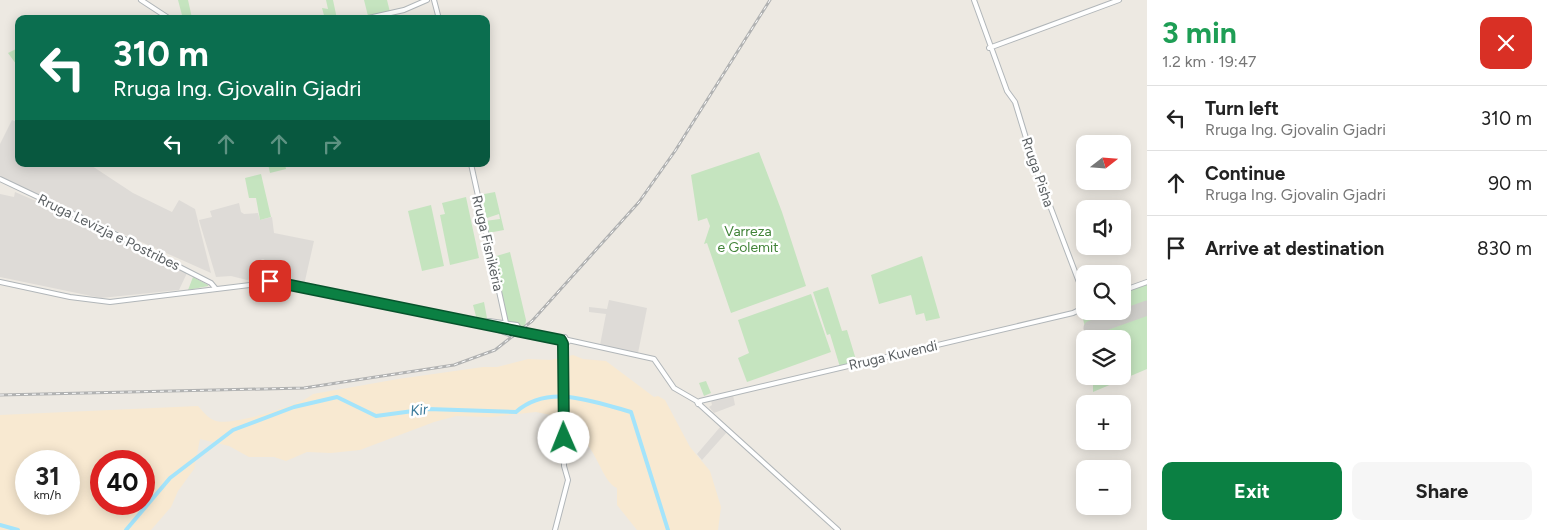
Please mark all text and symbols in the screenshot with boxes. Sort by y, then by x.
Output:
text: 3 min [1162,14,1237,51]
button: close [1480,17,1532,69]
text: 310 m [113,33,209,75]
icon: left [30,35,95,100]
text: 1.2 km · 19:47 [1162,52,1256,71]
text: Rruga Ing. Gjovalin Gjadri [113,75,362,102]
text: Turn left [1205,97,1279,120]
icon: left [1162,104,1190,132]
text: 310 m [1481,107,1532,130]
text: Rruga Ing. Gjovalin Gjadri [1205,120,1386,139]
icon: left [159,130,187,158]
icon: ahead [212,130,240,158]
icon: ahead [265,130,293,158]
icon: right [318,130,346,158]
street label: Rruga Pisha [1018,135,1057,209]
north arrow [1076,135,1131,190]
map controls [1076,135,1131,515]
text: Continue [1205,162,1285,185]
icon: ahead [1162,169,1190,197]
text: 90 m [1488,172,1532,195]
text: Rruga Ing. Gjovalin Gjadri [1205,185,1386,204]
street label: Rruga Levizja e Postribes [35,191,183,274]
street label: Rruga Fisnikëria [468,193,507,293]
button: sound [1076,200,1131,255]
park label: Varreza e Golemit [717,223,779,256]
icon: arrive [1162,234,1190,262]
text: Arrive at destination [1205,237,1384,260]
text: 830 m [1477,237,1532,260]
pin [249,260,291,302]
button: search [1076,265,1131,320]
icon: arrive [256,267,284,295]
button: layers [1076,330,1131,385]
street label: Rruga Kuvendi [847,337,939,374]
button: + [1076,395,1131,450]
water label: Kir [409,400,430,420]
position arrow [537,411,589,463]
speed limit sign: 40 [90,450,155,515]
button: − [1076,460,1131,515]
text: 31 [35,461,60,491]
button: Exit [1162,462,1342,520]
button: Share [1352,462,1532,520]
text: km/h [34,488,61,502]

